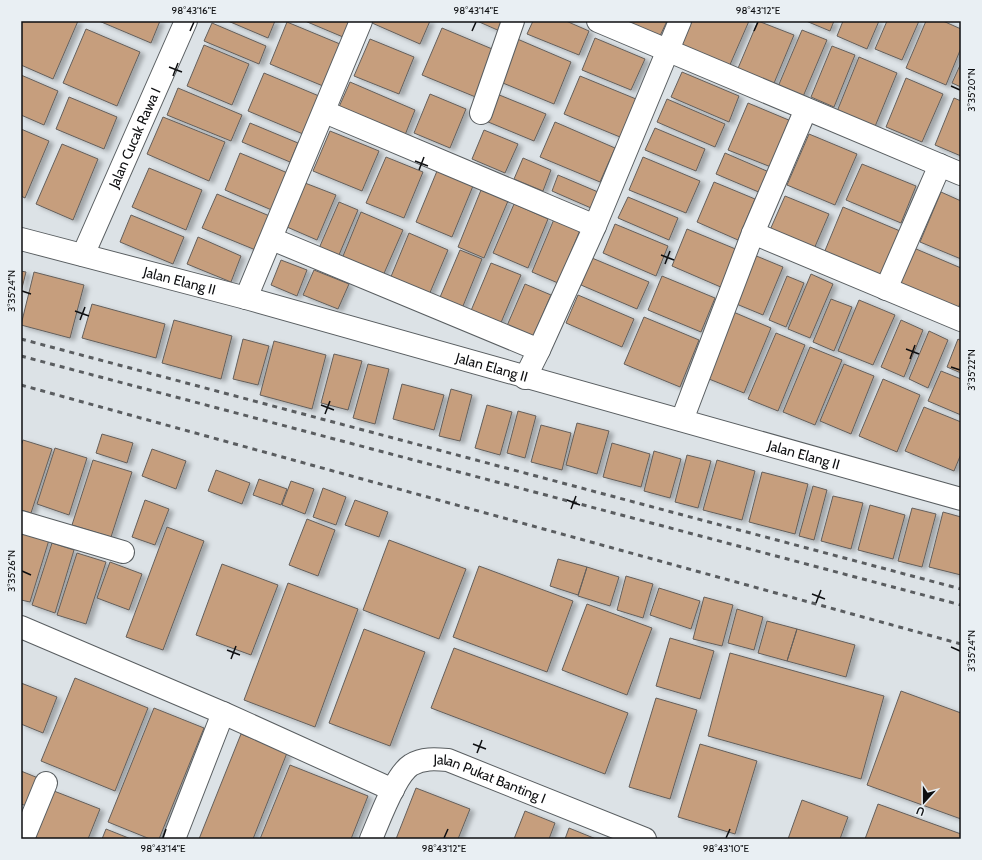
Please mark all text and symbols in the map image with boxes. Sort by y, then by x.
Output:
text: 98°43'16"E [172,4,217,17]
text: 98°43'14"E [454,4,499,17]
text: 98°43'12"E [736,4,781,17]
text: 3°35'20"N [965,68,978,112]
street label: Jalan Cucak Rawa I [104,85,165,192]
street label: Jalan Elang II [141,262,218,299]
text: 3°35'24"N [5,270,18,312]
street label: Jalan Elang II [453,348,530,386]
text: 3°35'22"N [965,349,978,391]
street label: Jalan Elang II [765,436,842,473]
text: 3°35'26"N [5,550,18,592]
text: 3°35'24"N [965,630,978,672]
street label: Jalan Pukat Banting I [432,750,549,807]
north arrow [904,782,944,822]
text: U [914,803,927,819]
text: 98°43'14"E [141,842,186,855]
text: 98°43'12"E [422,842,467,855]
text: 98°43'10"E [703,842,750,855]

